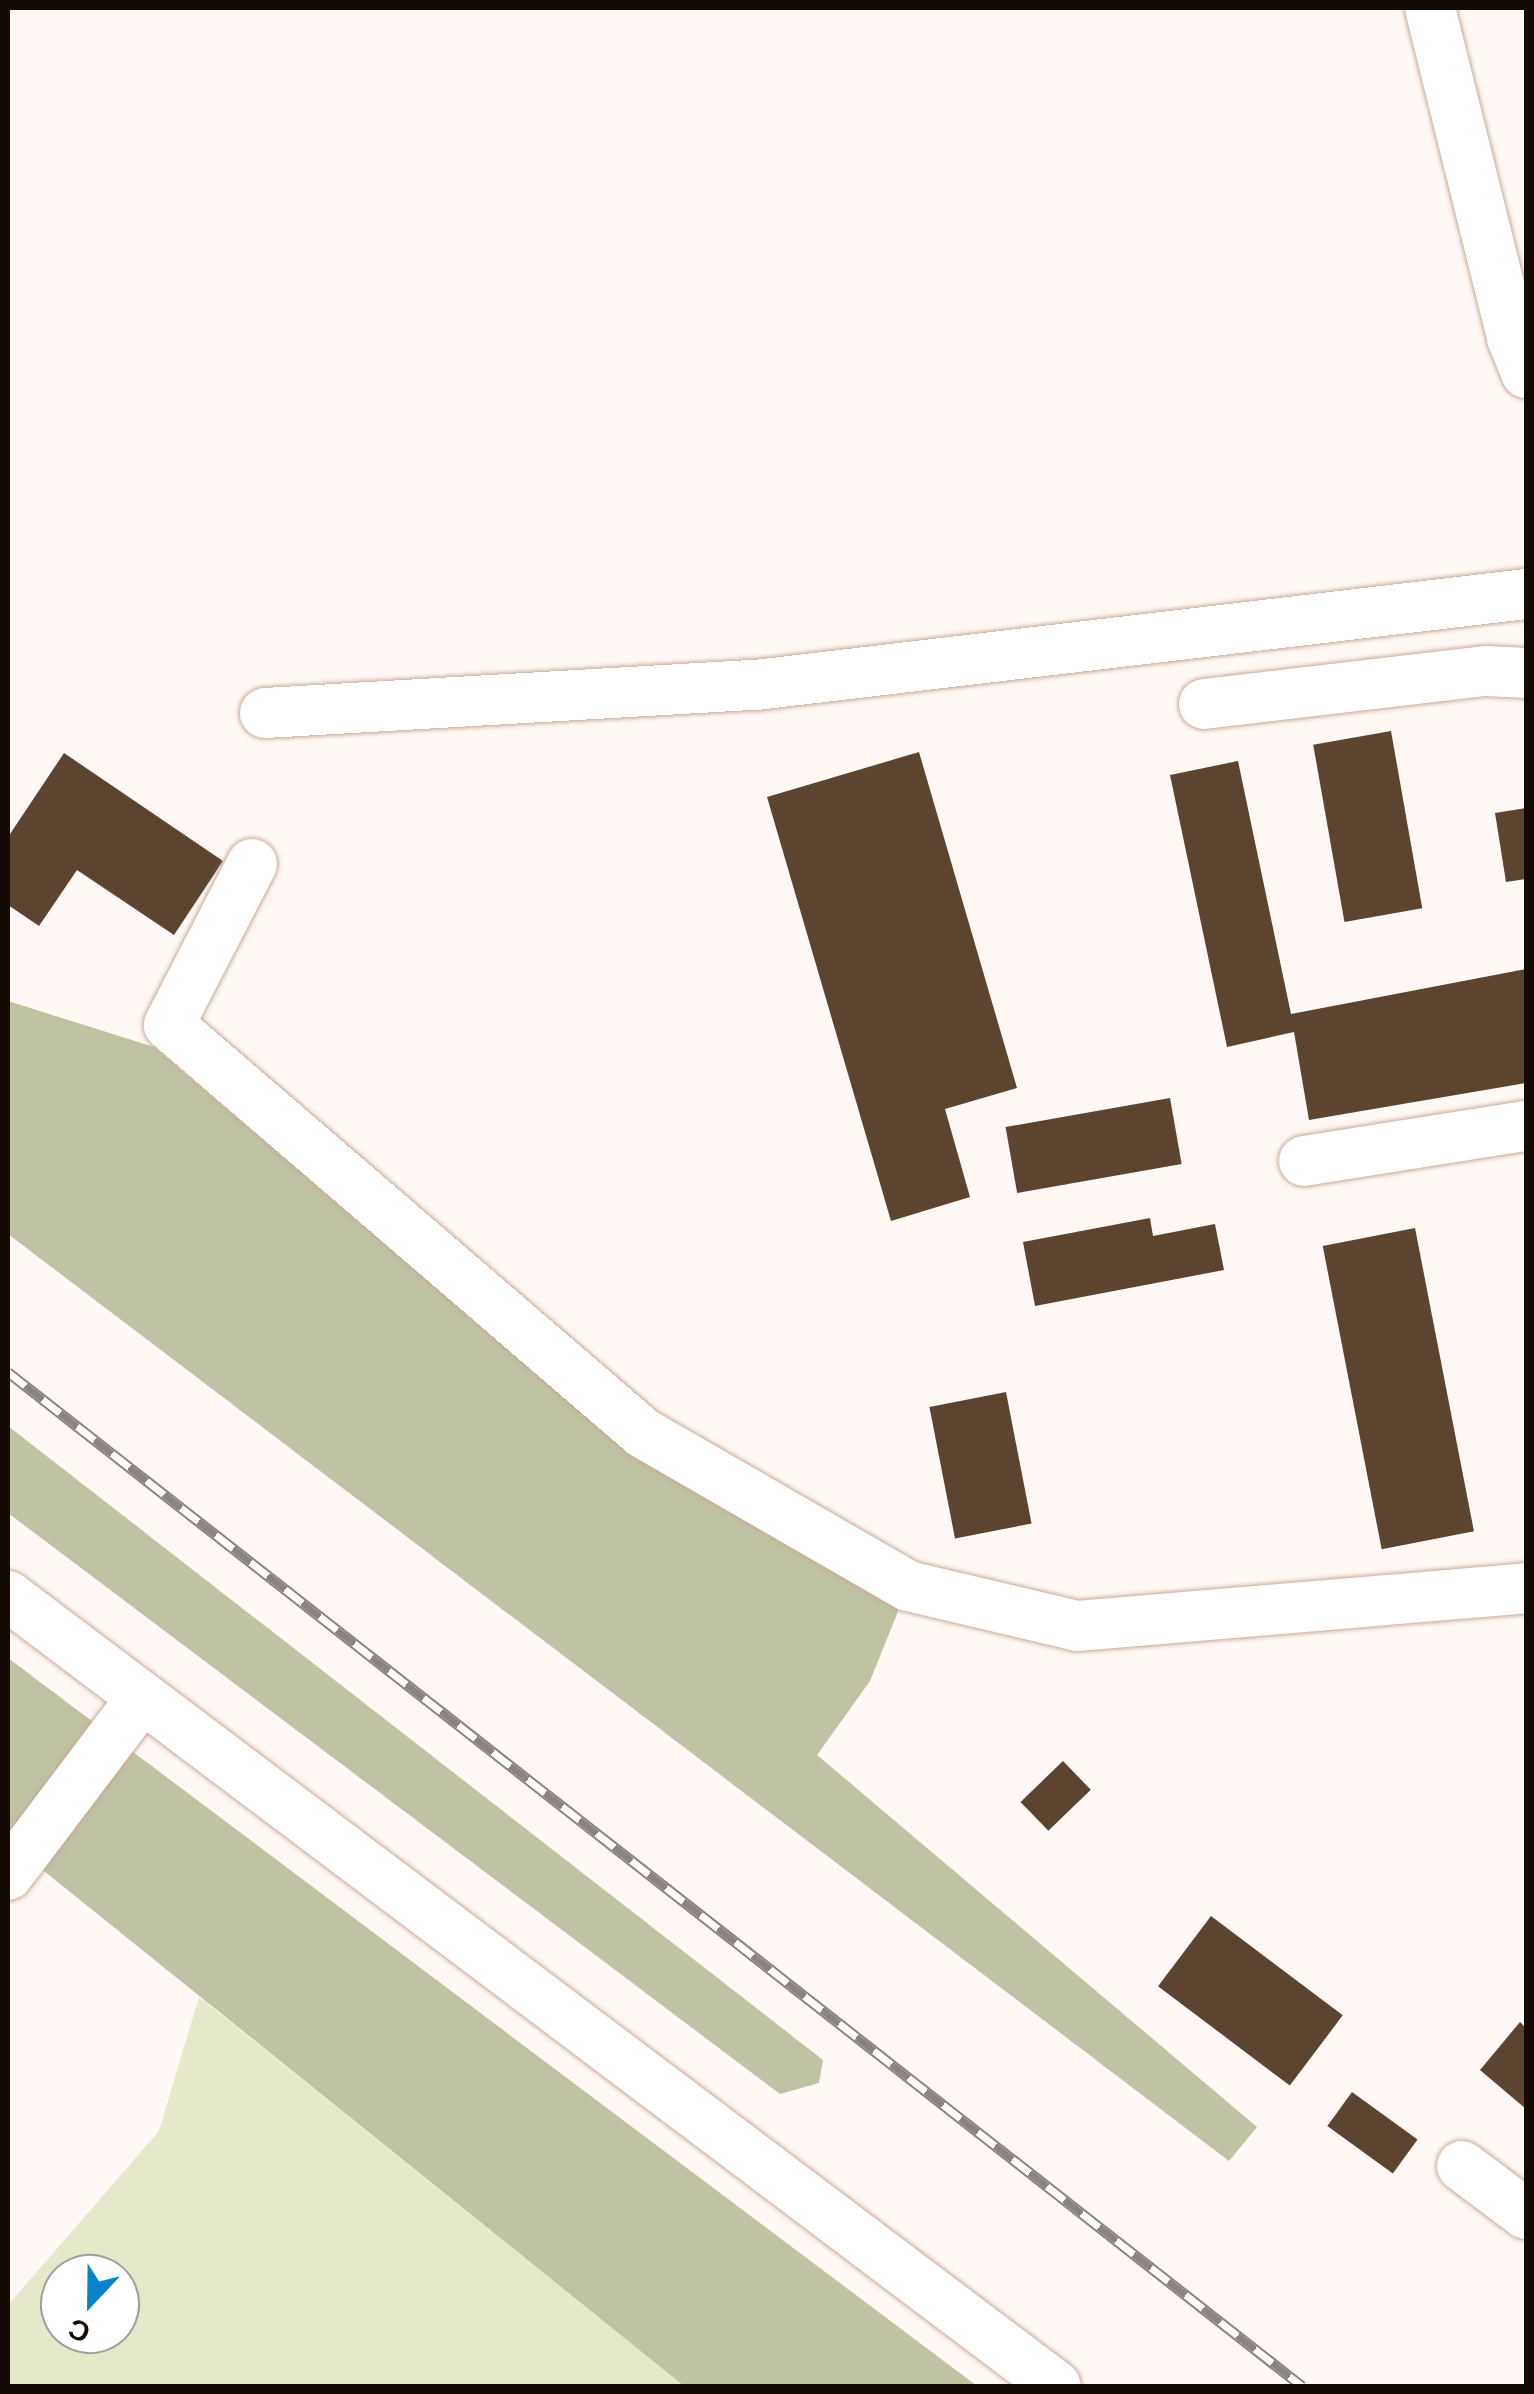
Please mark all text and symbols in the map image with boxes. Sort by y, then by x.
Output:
north arrow [40,2254,140,2354]
text: С [64,2312,95,2349]

